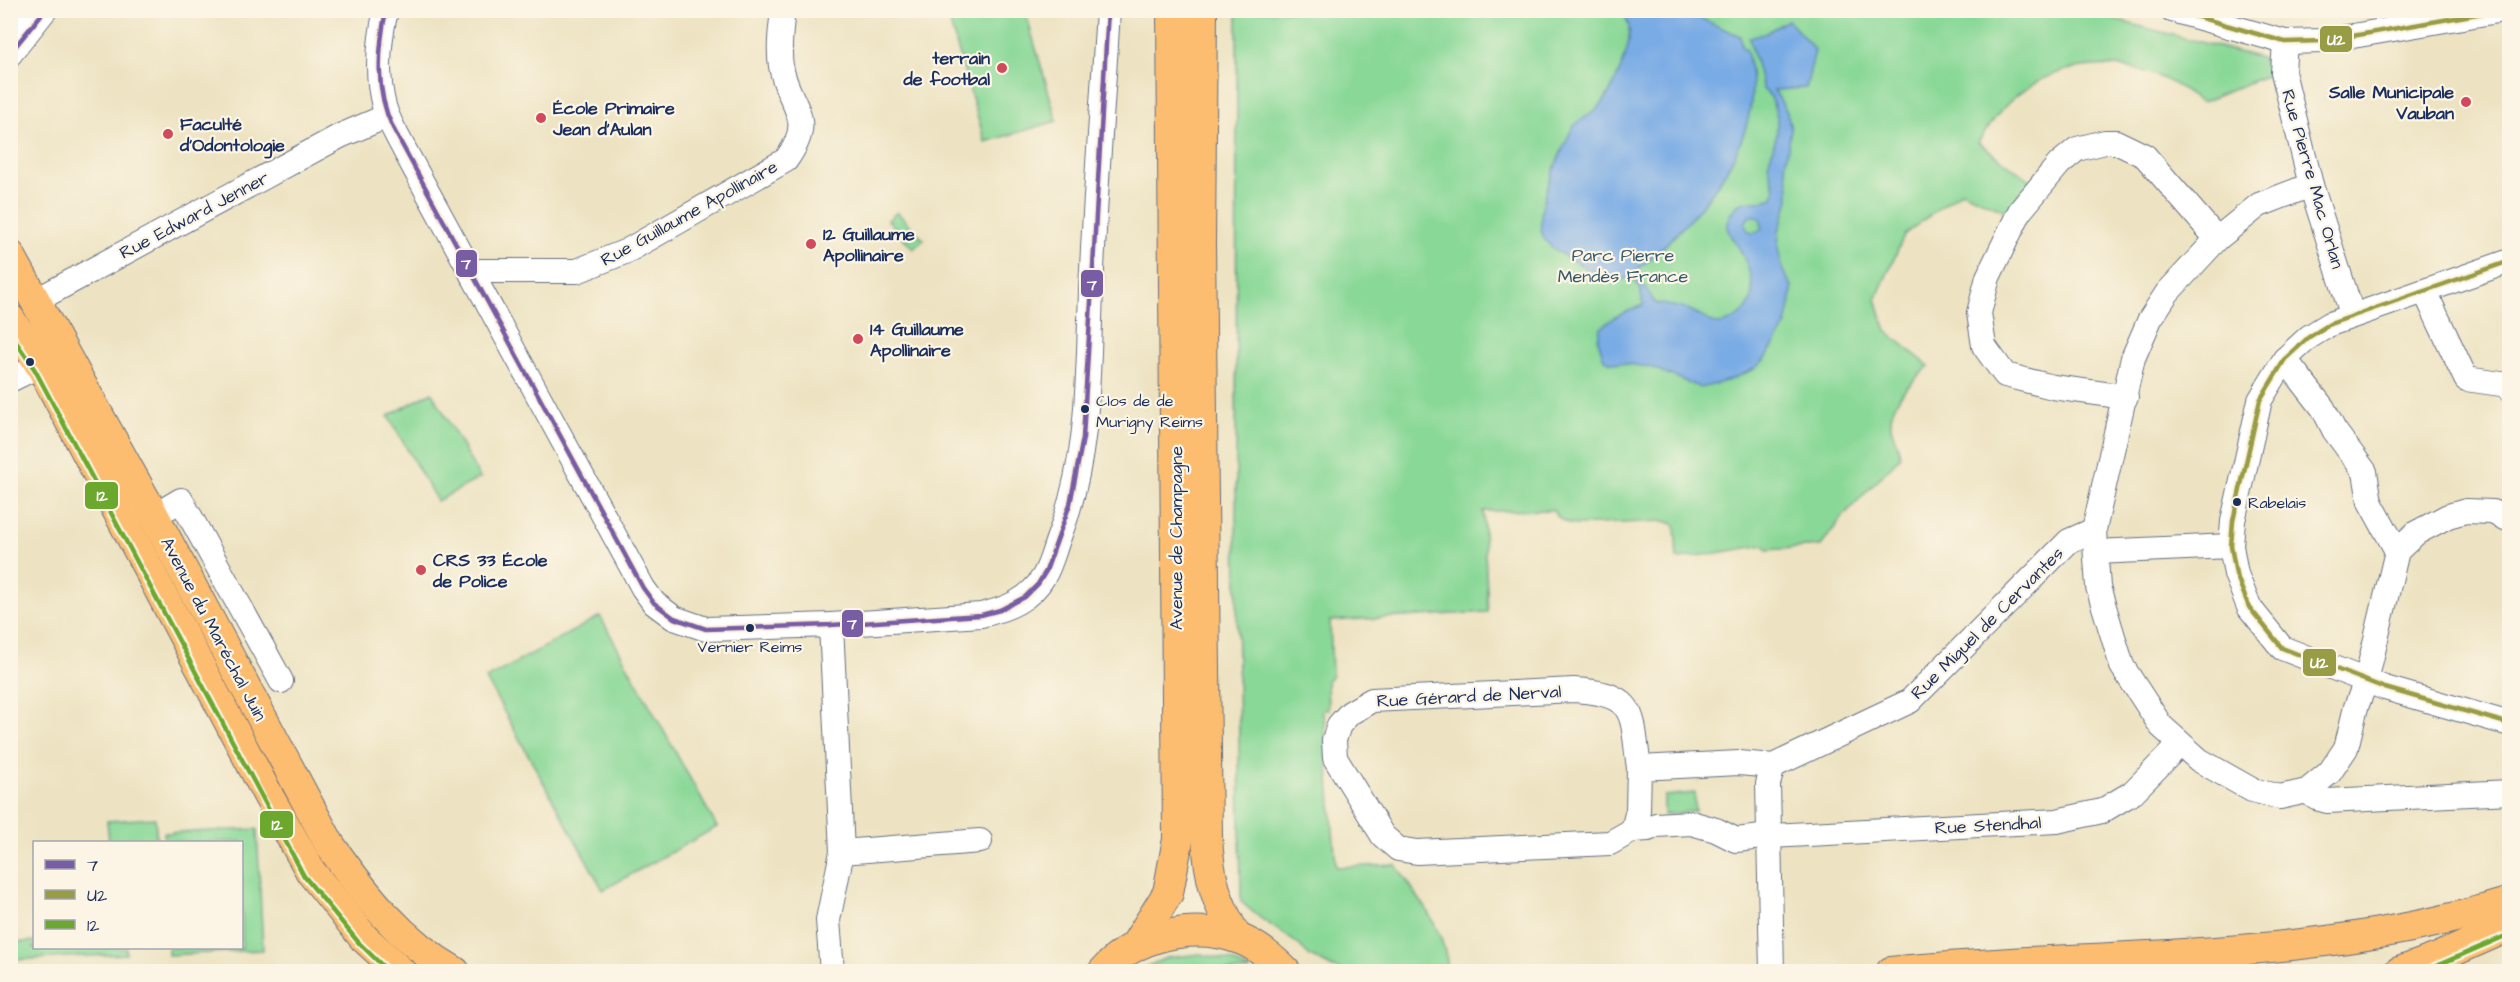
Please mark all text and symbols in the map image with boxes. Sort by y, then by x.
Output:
line badge: U2 [2319,25,2353,53]
text: U2 [2327,29,2346,51]
place label: terrain de footbal [903,46,990,92]
marker: terrain de footbal [995,61,1009,75]
place label: Salle Municipale Vauban [2328,80,2454,126]
street label: Rue Pierre Mac Orlan [2275,87,2350,272]
marker: Salle Municipale Vauban [2459,95,2473,109]
place label: École Primaire Jean d'Aulan [552,96,675,142]
marker: École Primaire Jean d'Aulan [534,111,548,125]
place label: Faculté d'Odontologie [179,112,285,159]
marker: Faculté d'Odontologie [161,127,175,141]
street label: Rue Guillaume Apollinaire [596,154,782,273]
street label: Rue Edward Jenner [115,165,273,265]
place label: 12 Guillaume Apollinaire [823,222,915,268]
marker: 12 Guillaume Apollinaire [804,237,818,251]
park label: Parc Pierre Mendès France [1558,243,1689,289]
line badge: 7 [455,249,478,278]
text: 7 [460,253,471,275]
line badge: 7 [1080,269,1104,298]
text: 7 [1086,274,1097,296]
place label: 14 Guillaume Apollinaire [870,317,964,363]
marker: 14 Guillaume Apollinaire [851,332,865,346]
unlabelled marker [24,356,36,368]
place label: Clos de de Murigny Reims [1096,390,1203,434]
marker: Clos de de Murigny Reims [1079,403,1091,415]
street label: Avenue de Champagne [1164,446,1190,630]
line badge: 12 [84,481,119,510]
text: 12 [96,485,108,507]
place label: Rabelais [2248,492,2306,514]
marker: Rabelais [2231,496,2243,508]
street label: Avenue du Maréchal Juin [154,533,273,726]
street label: Rue Miguel de Cervantes [1905,541,2070,706]
place label: CRS 33 École de Police [432,548,548,594]
marker: CRS 33 École de Police [414,563,428,577]
line badge: 7 [841,609,864,638]
text: 7 [846,613,857,635]
marker: Vernier Reims [744,622,756,634]
place label: Vernier Reims [698,636,802,658]
line badge: U2 [2302,648,2337,677]
text: U2 [2310,652,2329,674]
street label: Rue Gérard de Nerval [1376,679,1562,714]
line badge: 12 [259,810,294,839]
street label: Rue Stendhal [1934,810,2042,841]
text: 12 [271,814,283,836]
legend [33,841,243,949]
text: 7 [87,853,98,878]
text: U2 [87,883,108,908]
text: 12 [87,913,100,938]

